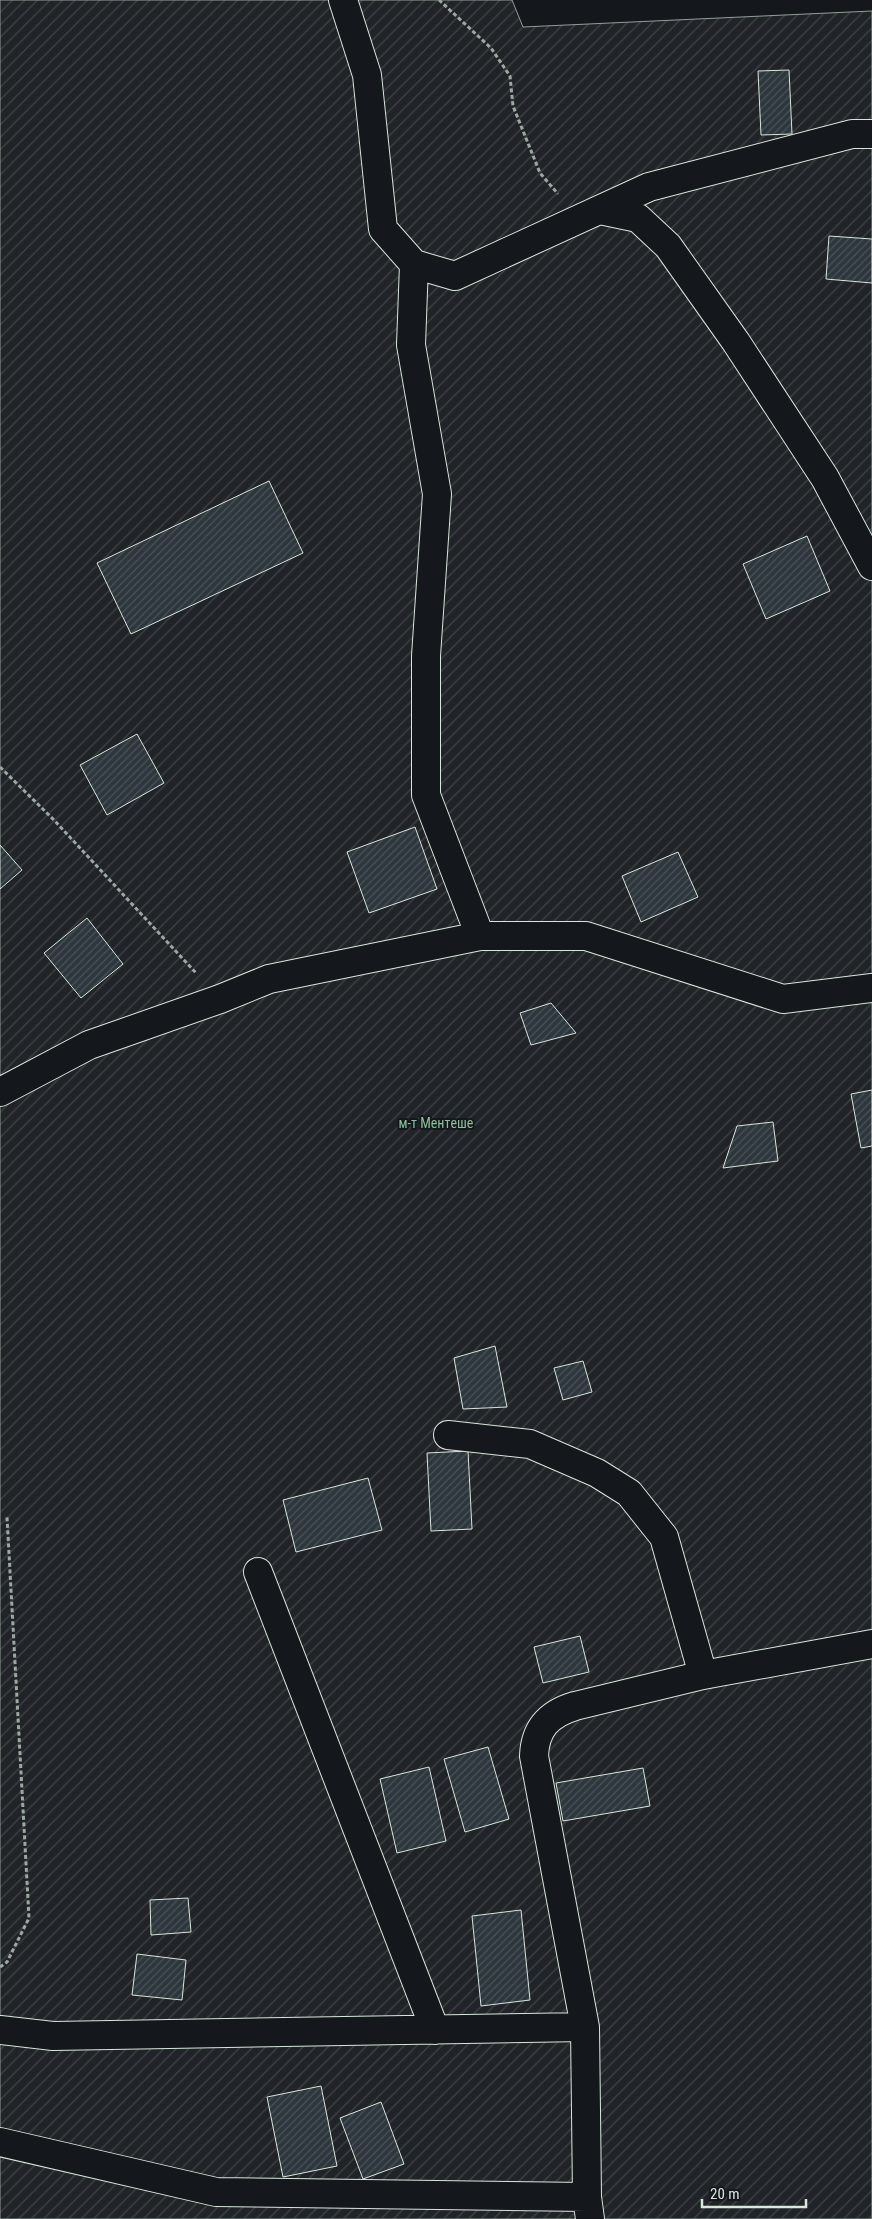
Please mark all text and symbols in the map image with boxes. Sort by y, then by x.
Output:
park label: м-т Ментeше [399,1115,474,1131]
scale bar [702,2176,806,2208]
text: 20 m [710,2185,740,2203]

